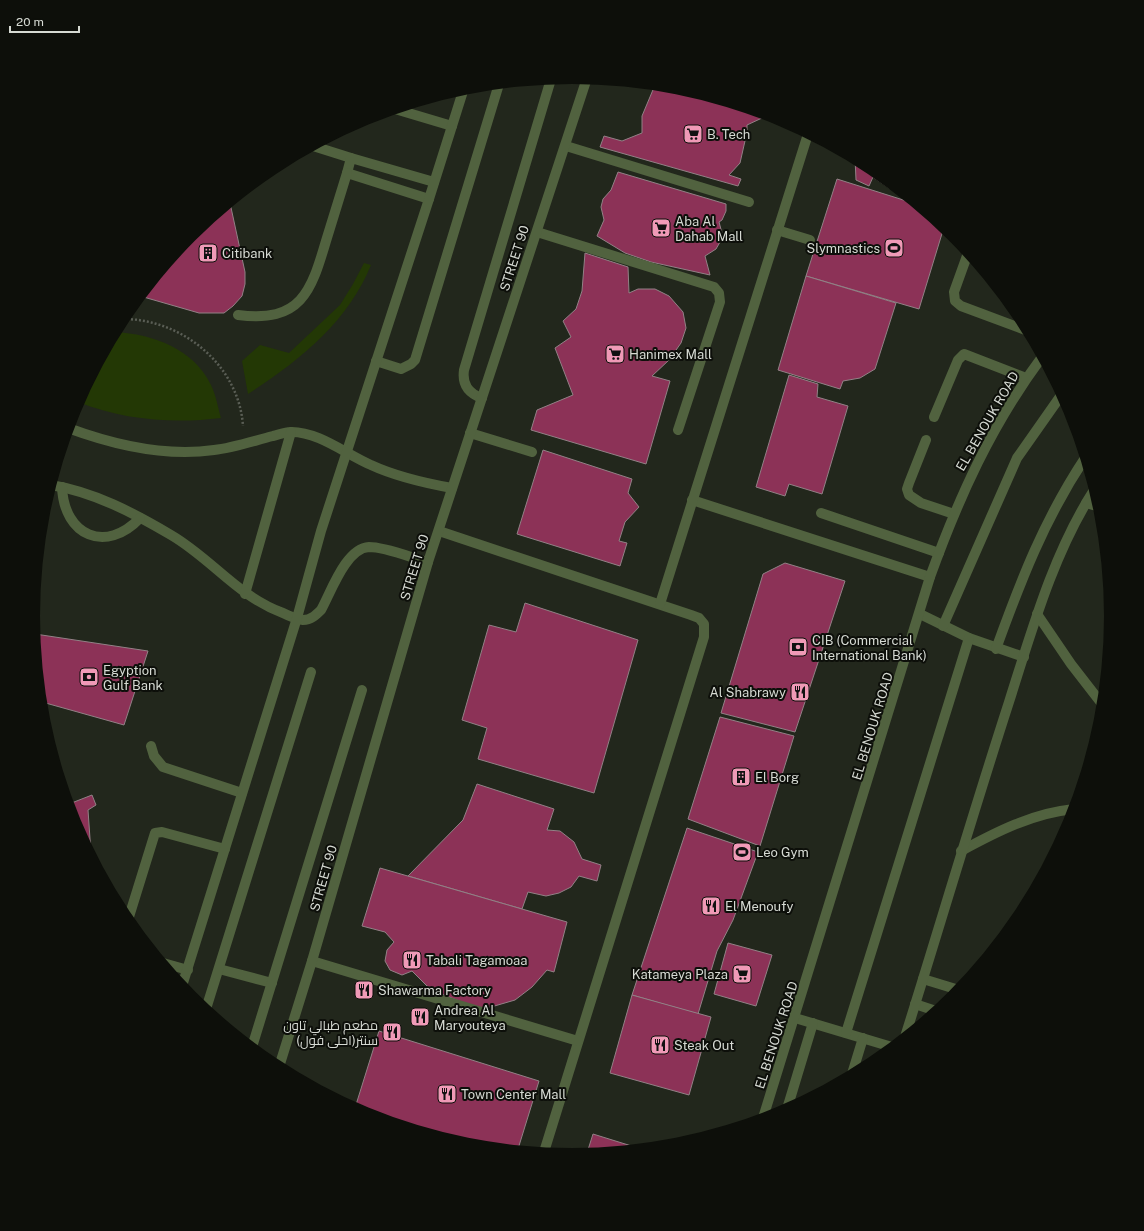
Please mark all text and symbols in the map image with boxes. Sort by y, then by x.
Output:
scale bar [10,8,79,34]
text: 20 m [16,15,44,29]
supermarket icon: B. Tech [682,123,704,145]
place label: B. Tech [707,127,750,142]
place label: Aba Al Dahab Mall [675,214,743,244]
supermarket icon: Aba Al Dahab Mall [650,217,672,239]
street label: STREET 90 [497,223,532,293]
sports icon: Slymnastics [883,237,905,259]
place label: Slymnastics [807,241,880,256]
building icon: Citibank [197,242,219,264]
place label: Citibank [222,246,272,261]
supermarket icon: Hanimex Mall [604,343,626,365]
place label: Hanimex Mall [629,347,712,362]
street label: EL BENOUK ROAD [953,369,1022,474]
street label: STREET 90 [397,532,432,602]
place label: CIB (Commercial International Bank) [812,633,927,663]
bank icon: CIB (Commercial International Bank) [787,636,809,658]
place label: Egyption Gulf Bank [103,663,163,693]
bank icon: Egyption Gulf Bank [78,666,100,688]
street label: EL BENOUK ROAD [849,670,896,782]
restaurant icon: Al Shabrawy [789,681,811,703]
place label: Al Shabrawy [709,685,786,700]
building icon: El Borg [730,766,752,788]
place label: El Borg [755,770,799,785]
sports icon: Leo Gym [731,841,753,863]
street label: STREET 90 [307,843,340,913]
place label: Leo Gym [756,845,809,860]
restaurant icon: El Menoufy [700,895,722,917]
place label: El Menoufy [725,899,793,914]
restaurant icon: Tabali Tagamoaa [401,949,423,971]
place label: Tabali Tagamoaa [426,953,527,968]
supermarket icon: Katameya Plaza [731,963,753,985]
place label: Katameya Plaza [632,967,728,982]
restaurant icon: Shawarma Factory [353,979,375,1001]
street label: EL BENOUK ROAD [752,980,801,1091]
place label: Shawarma Factory [378,983,491,998]
place label: Andrea Al Maryouteya [434,1003,506,1033]
restaurant icon: Andrea Al Maryouteya [409,1006,431,1028]
place label: مطعم طبالي تاون سنتر(احلى فول) [283,1018,378,1049]
restaurant icon: مطعم طبالي تاون سنتر(احلى فول) [381,1021,403,1043]
restaurant icon: Steak Out [649,1034,671,1056]
place label: Steak Out [674,1038,734,1053]
restaurant icon: Town Center Mall [436,1083,458,1105]
place label: Town Center Mall [461,1087,566,1102]

